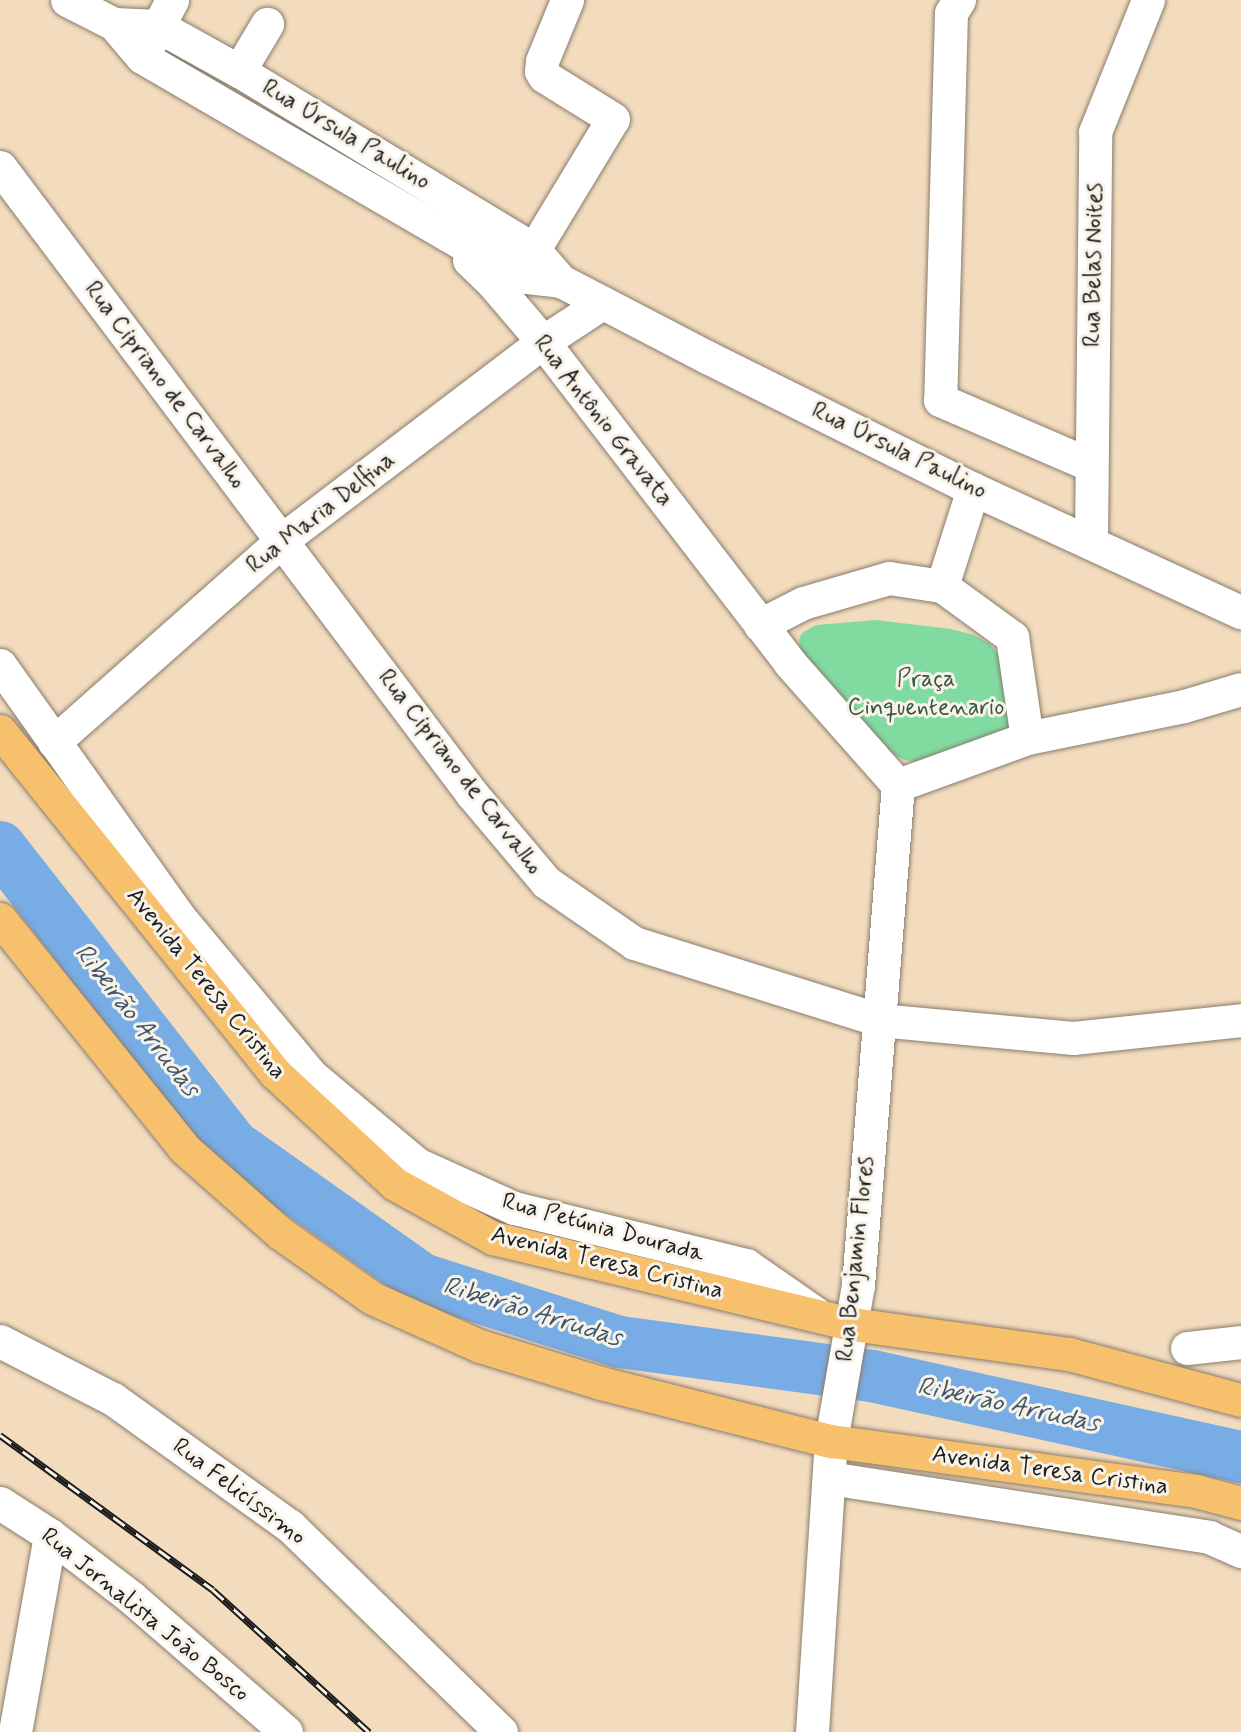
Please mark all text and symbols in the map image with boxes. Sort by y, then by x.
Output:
street label: Rua Úrsula Paulino [259,75,433,195]
street label: Rua Belas Noites [1078,183,1110,347]
street label: Rua Cipriano de Carvalho [77,275,253,495]
street label: Rua Antônio Gravata [527,329,679,513]
street label: Rua Úrsula Paulino [809,397,989,505]
street label: Rua Maria Delfina [240,446,402,580]
street label: Rua Cipriano de Carvalho [371,663,549,881]
park label: Praça Cinquentenario [847,666,1005,722]
street label: Avenida Teresa Cristina [120,883,292,1085]
water label: Ribeirão Arrudas [68,940,204,1102]
street label: Rua Benjamin Flores [831,1154,881,1364]
street label: Rua Petúnia Dourada [500,1187,706,1269]
street label: Avenida Teresa Cristina [488,1220,726,1306]
water label: Ribeirão Arrudas [440,1271,624,1355]
water label: Ribeirão Arrudas [916,1372,1100,1440]
street label: Rua Felicíssimo [166,1432,312,1552]
street label: Avenida Teresa Cristina [930,1440,1170,1502]
street label: Rua Jornalista João Bosco [34,1522,256,1708]

